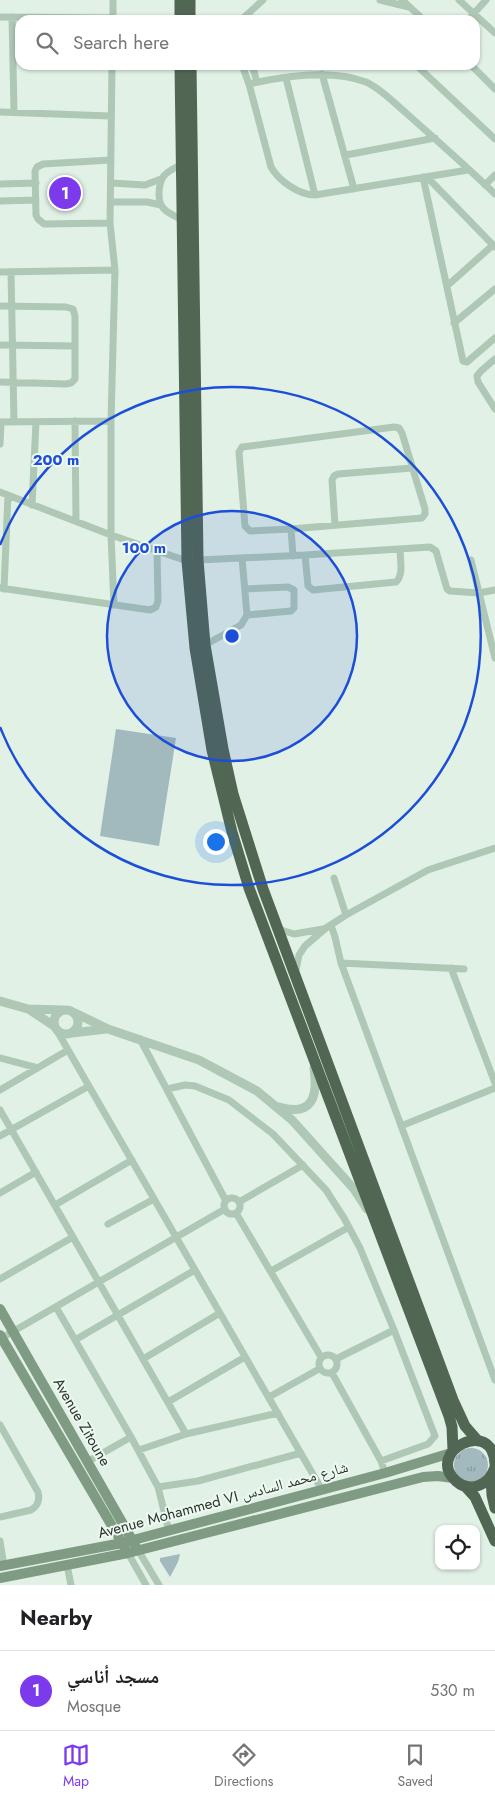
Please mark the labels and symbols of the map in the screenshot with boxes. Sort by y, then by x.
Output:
pin: 1 [49,174,81,212]
text: 200 m [33,449,79,471]
text: 100 m [122,537,166,559]
centre of rings [223,627,241,645]
your location [203,829,229,855]
street label: Avenue Zitoune [48,1374,116,1470]
street label: Avenue Mohammed VI شارع محمد السادس [95,1456,351,1544]

